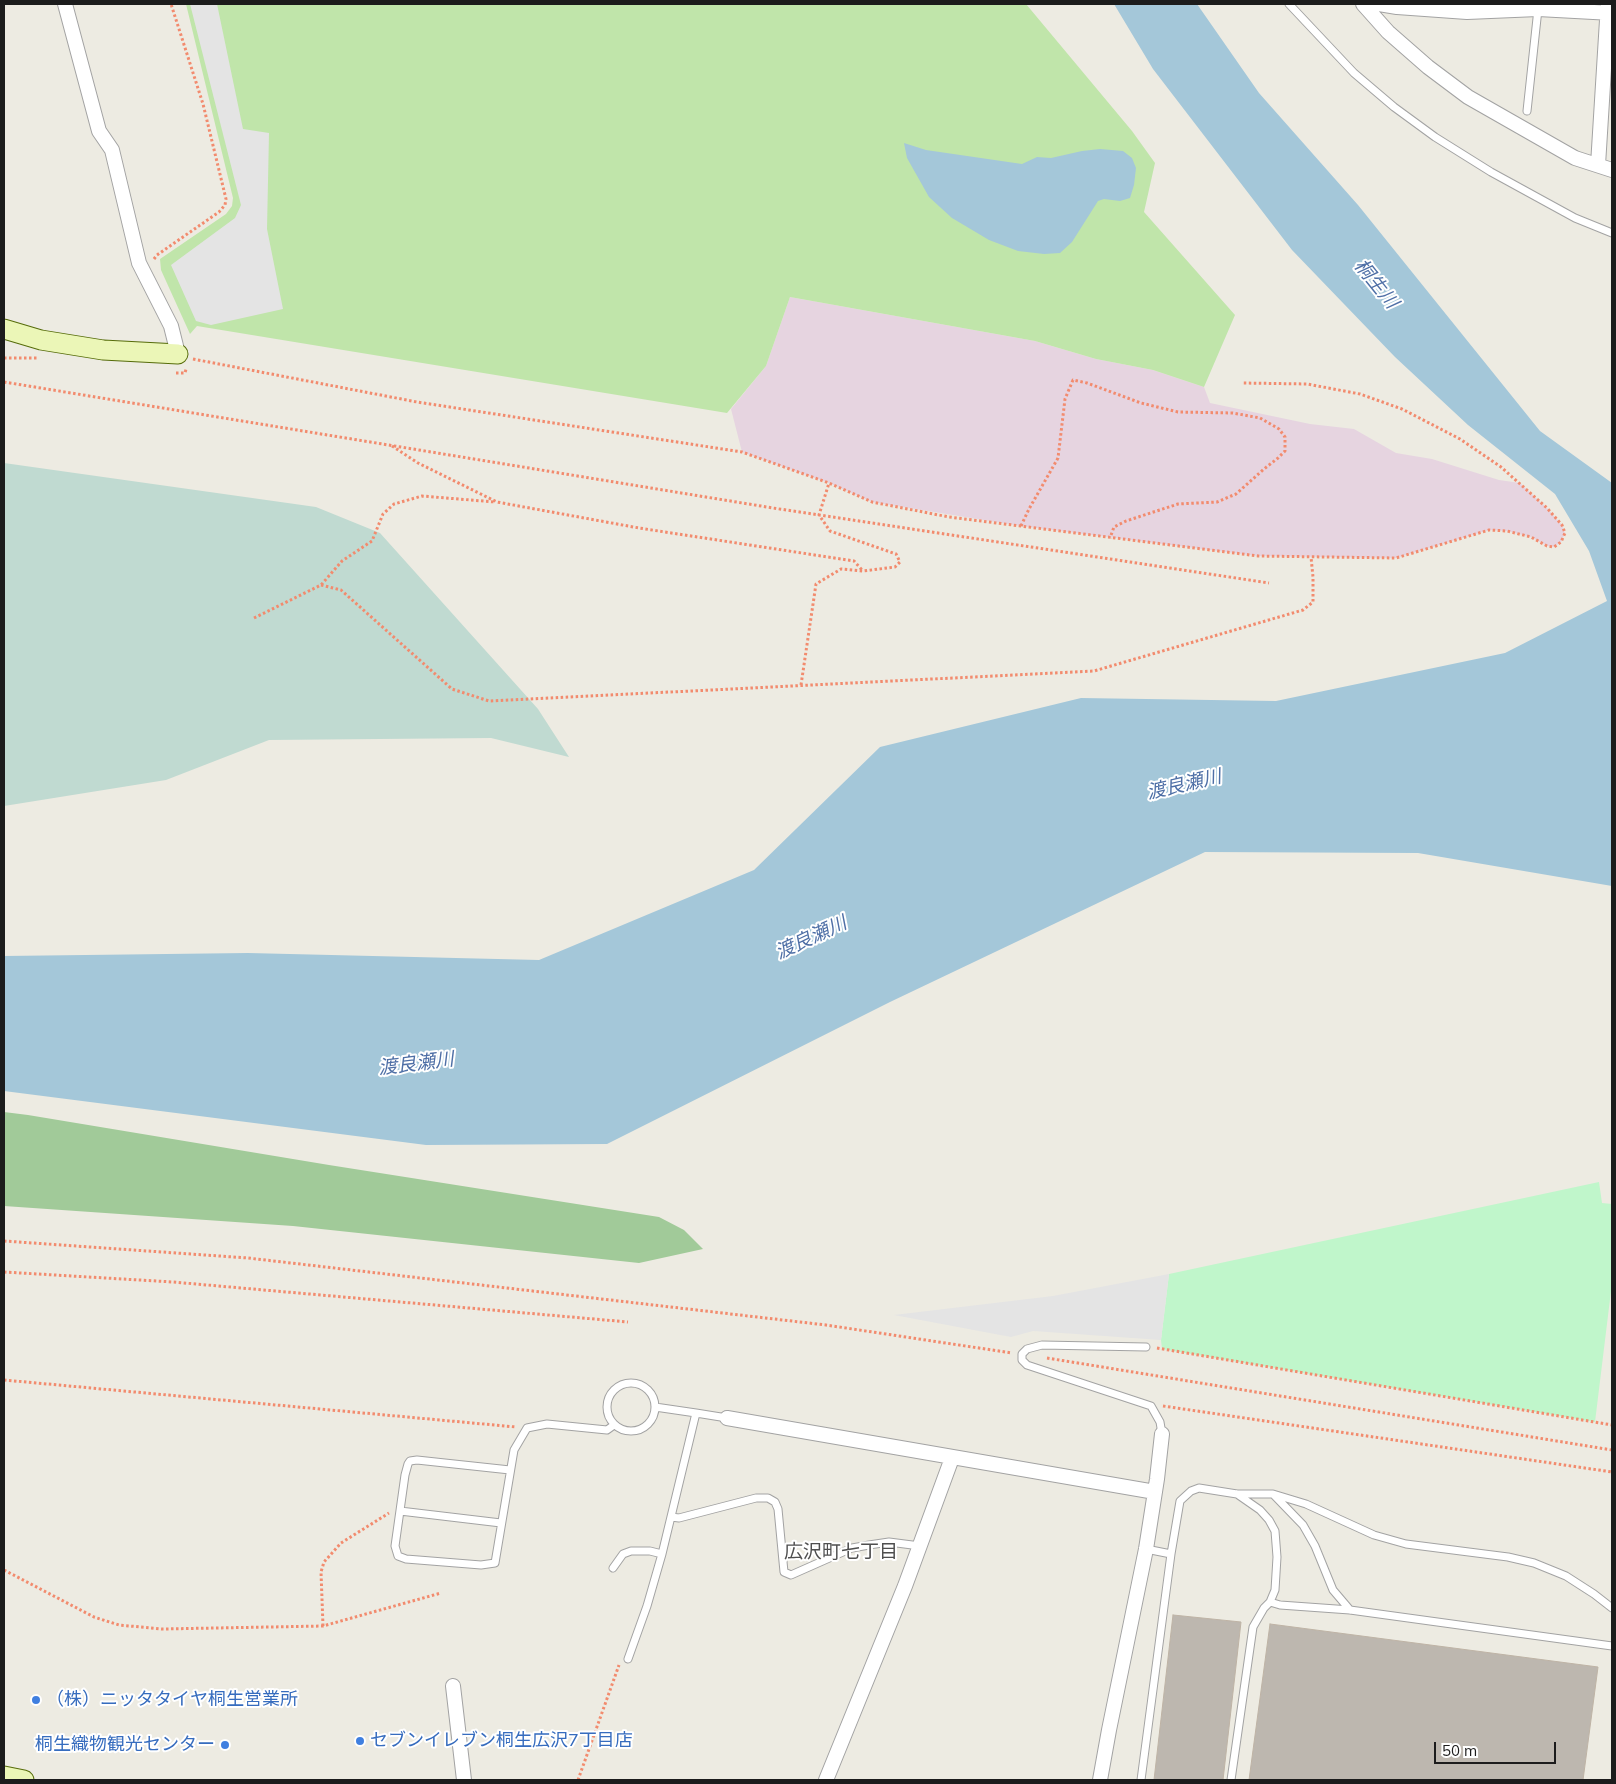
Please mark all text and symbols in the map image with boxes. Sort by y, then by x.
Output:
water label: 桐生川 [1349,255,1403,313]
water label: 渡良瀬川 [1144,765,1224,805]
water label: 渡良瀬川 [772,912,850,964]
water label: 渡良瀬川 [377,1048,455,1080]
district label: 広沢町七丁目 [784,1541,898,1563]
place label: （株）ニッタタイヤ桐生営業所 [46,1689,298,1711]
marker: （株）ニッタタイヤ桐生営業所 [30,1694,42,1706]
place label: セブンイレブン桐生広沢7丁目店 [370,1730,633,1752]
scale bar [1436,1732,1558,1764]
place label: 桐生織物観光センター [35,1734,215,1756]
marker: セブンイレブン桐生広沢7丁目店 [354,1735,366,1747]
marker: 桐生織物観光センター [219,1739,231,1751]
text: 50 m [1442,1741,1477,1760]

